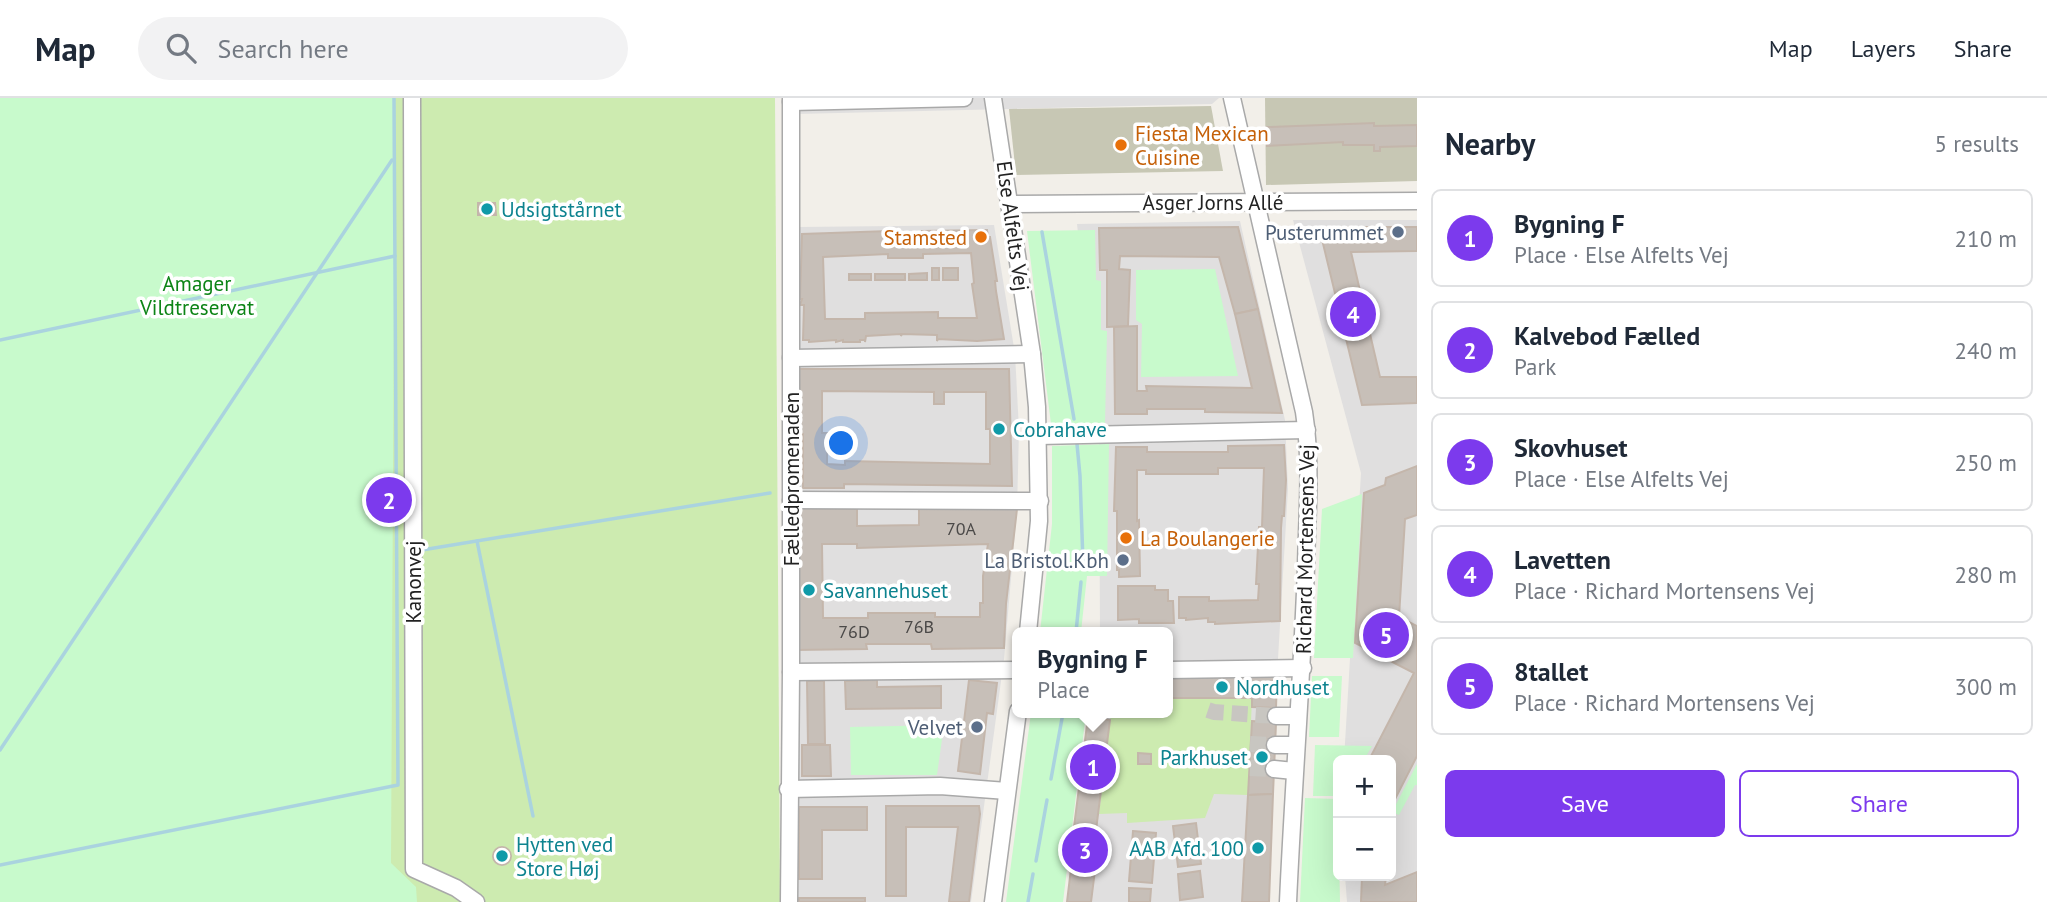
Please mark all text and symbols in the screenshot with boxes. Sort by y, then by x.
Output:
search box [138,17,628,80]
text: Map [35,27,96,70]
icon: search [162,29,200,67]
text: Search here [218,32,349,65]
text: Map [1769,33,1813,64]
text: Layers [1851,33,1916,64]
text: Share [1954,33,2012,64]
place label: Fiesta Mexican Cuisine [1135,120,1269,171]
text: Nearby [1445,124,1535,163]
text: 5 results [1935,129,2019,158]
marker: Fiesta Mexican Cuisine [1113,137,1129,153]
street label: Else Alfelts Vej [990,159,1036,293]
street label: Asger Jorns Allé [1143,189,1283,216]
place label: Udsigtstårnet [501,196,622,223]
marker: Udsigtstårnet [479,201,495,217]
text: Bygning F [1514,207,1625,240]
place label: Pusterummet [1265,219,1384,246]
place label: Stamsted [884,224,967,251]
marker: Pusterummet [1390,224,1406,240]
text: 1 [1463,224,1477,253]
text: 210 m [1955,224,2017,253]
marker: Stamsted [973,229,989,245]
text: Place · Else Alfelts Vej [1514,240,1729,269]
park label: Amager Vildtreservat [139,270,254,321]
pin: 4 [1330,288,1376,340]
text: Kalvebod Fælled [1514,319,1700,352]
text: 2 [1463,336,1477,365]
text: 240 m [1955,336,2017,365]
text: Park [1514,352,1556,381]
street label: Fælledpromenaden [778,392,805,566]
place label: Cobrahave [1013,416,1107,443]
marker: Cobrahave [991,421,1007,437]
your location [824,426,858,460]
text: Skovhuset [1514,431,1628,464]
street label: Richard Mortensens Vej [1290,444,1320,654]
text: 3 [1463,448,1477,477]
text: 250 m [1955,448,2017,477]
text: Place · Else Alfelts Vej [1514,464,1729,493]
pin: 2 [366,474,412,526]
house number: 70A [946,517,977,540]
place label: La Boulangerie [1140,525,1275,552]
marker: La Boulangerie [1118,530,1134,546]
street label: Kanonvej [400,540,427,624]
text: Lavetten [1514,543,1611,576]
place label: La Bristol.Kbh [984,547,1109,574]
marker: La Bristol.Kbh [1115,552,1131,568]
text: 4 [1463,560,1477,589]
text: 280 m [1955,560,2017,589]
text: Place · Richard Mortensens Vej [1514,576,1815,605]
place label: Savannehuset [823,577,948,604]
marker: Savannehuset [801,582,817,598]
pin: 5 [1363,609,1409,661]
house number: 76B [904,615,934,638]
house number: 76D [838,620,870,643]
popup [1012,627,1173,718]
text: Bygning F [1037,642,1148,675]
text: 8tallet [1514,655,1588,688]
text: 5 [1463,672,1477,701]
text: 300 m [1955,672,2017,701]
place label: Nordhuset [1236,674,1329,701]
text: Place [1037,675,1090,704]
marker: Nordhuset [1214,679,1230,695]
text: Place · Richard Mortensens Vej [1514,688,1815,717]
place label: Velvet [907,714,963,741]
marker: Velvet [969,719,985,735]
pin: 1 [1070,741,1116,793]
place label: Parkhuset [1160,744,1248,771]
marker: Parkhuset [1254,749,1270,765]
map controls [1333,755,1396,881]
button: + [1333,755,1396,818]
button: Save [1445,770,1725,837]
button: Share [1739,770,2019,837]
button: − [1333,818,1396,881]
pin: 3 [1062,824,1108,876]
place label: Hytten ved Store Høj [516,831,613,882]
place label: AAB Afd. 100 [1129,835,1244,862]
marker: AAB Afd. 100 [1250,840,1266,856]
marker: Hytten ved Store Høj [494,848,510,864]

